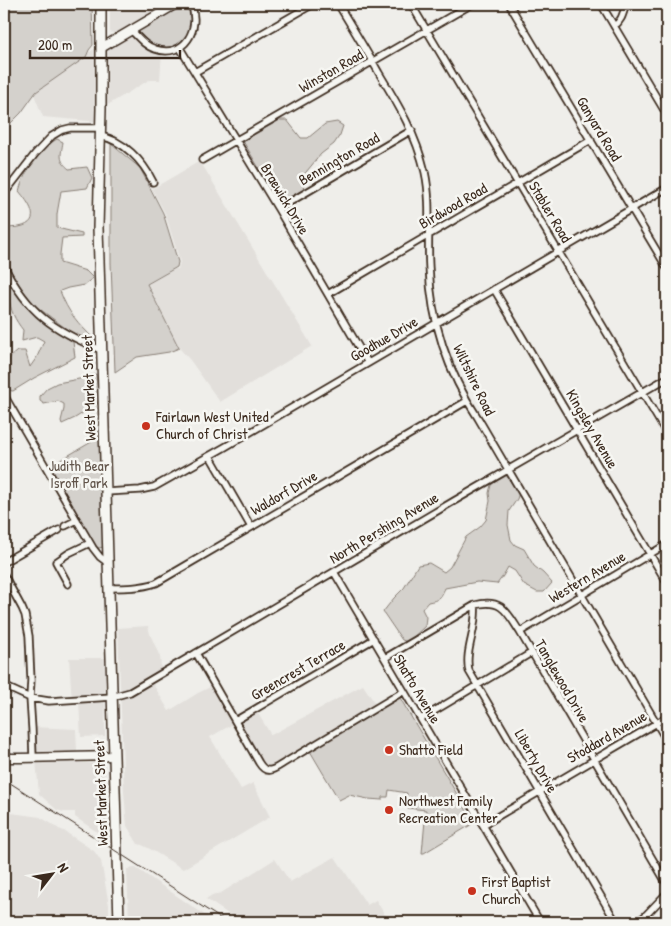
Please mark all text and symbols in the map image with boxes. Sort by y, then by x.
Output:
scale bar [30,28,180,60]
text: 200 m [38,34,72,55]
street label: Winston Road [295,44,367,97]
street label: Ganyard Road [572,93,627,165]
street label: Bennington Road [295,127,383,190]
street label: Braewick Drive [256,159,315,238]
street label: Stabler Road [524,177,577,246]
street label: Birdwood Road [415,178,491,234]
street label: Goodhue Drive [346,311,422,366]
street label: West Market Street [76,334,101,441]
street label: Wiltshire Road [448,341,501,419]
street label: Kingsley Avenue [561,385,624,472]
place label: Fairlawn West United Church of Christ [155,406,269,444]
marker: Fairlawn West United Church of Christ [140,420,152,432]
park label: Judith Bear Isroff Park [49,455,110,493]
street label: Waldorf Drive [247,465,321,520]
street label: North Pershing Avenue [325,487,442,569]
street label: Western Avenue [544,545,629,608]
street label: Greencrest Terrace [247,634,349,705]
street label: Tanglewood Drive [530,635,595,726]
street label: Shatto Avenue [389,650,446,727]
street label: Stoddard Avenue [563,705,650,768]
street label: Liberty Drive [510,725,563,796]
street label: West Market Street [88,739,113,846]
place label: Shatto Field [399,739,463,760]
marker: Shatto Field [383,744,395,756]
place label: Northwest Family Recreation Center [399,790,498,828]
marker: Northwest Family Recreation Center [383,804,395,816]
north arrow [28,848,78,898]
text: N [54,859,74,876]
place label: First Baptist Church [481,871,551,909]
marker: First Baptist Church [466,885,478,897]

